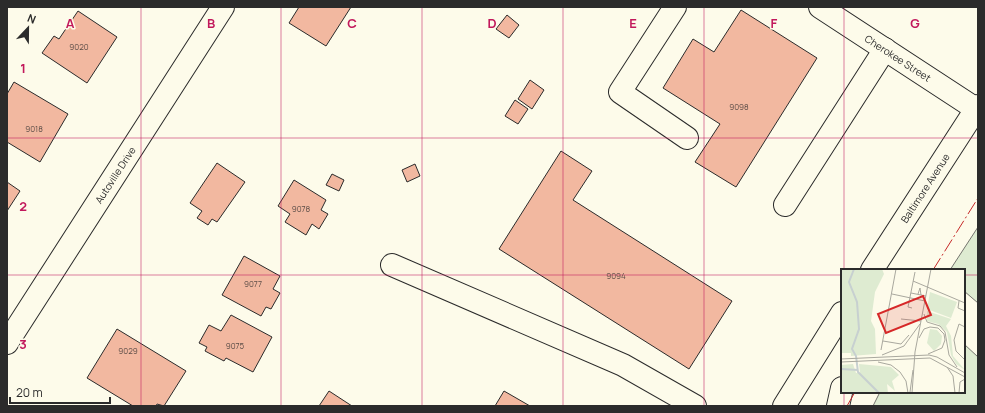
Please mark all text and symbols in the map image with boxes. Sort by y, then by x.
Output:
north arrow [8,8,48,48]
text: N [25,10,38,27]
text: A [66,14,75,32]
text: B [207,14,215,32]
text: C [347,14,357,32]
text: D [487,14,497,32]
text: E [629,14,637,32]
text: F [771,14,778,32]
text: G [910,14,920,32]
street label: Cherokee Street [862,31,934,85]
house number: 9020 [69,41,89,52]
text: 1 [20,59,26,77]
house number: 9098 [729,101,749,112]
house number: 9018 [25,123,43,134]
street label: Autoville Drive [91,144,139,206]
street label: Baltimore Avenue [897,150,953,225]
text: 2 [19,197,27,215]
house number: 9078 [292,203,311,214]
inset map [841,269,965,393]
house number: 9094 [606,270,626,281]
house number: 9077 [244,278,262,289]
text: 3 [19,335,27,353]
house number: 9075 [226,340,245,351]
house number: 9029 [118,345,138,356]
scale bar [10,379,110,405]
text: 20 m [16,384,43,401]

